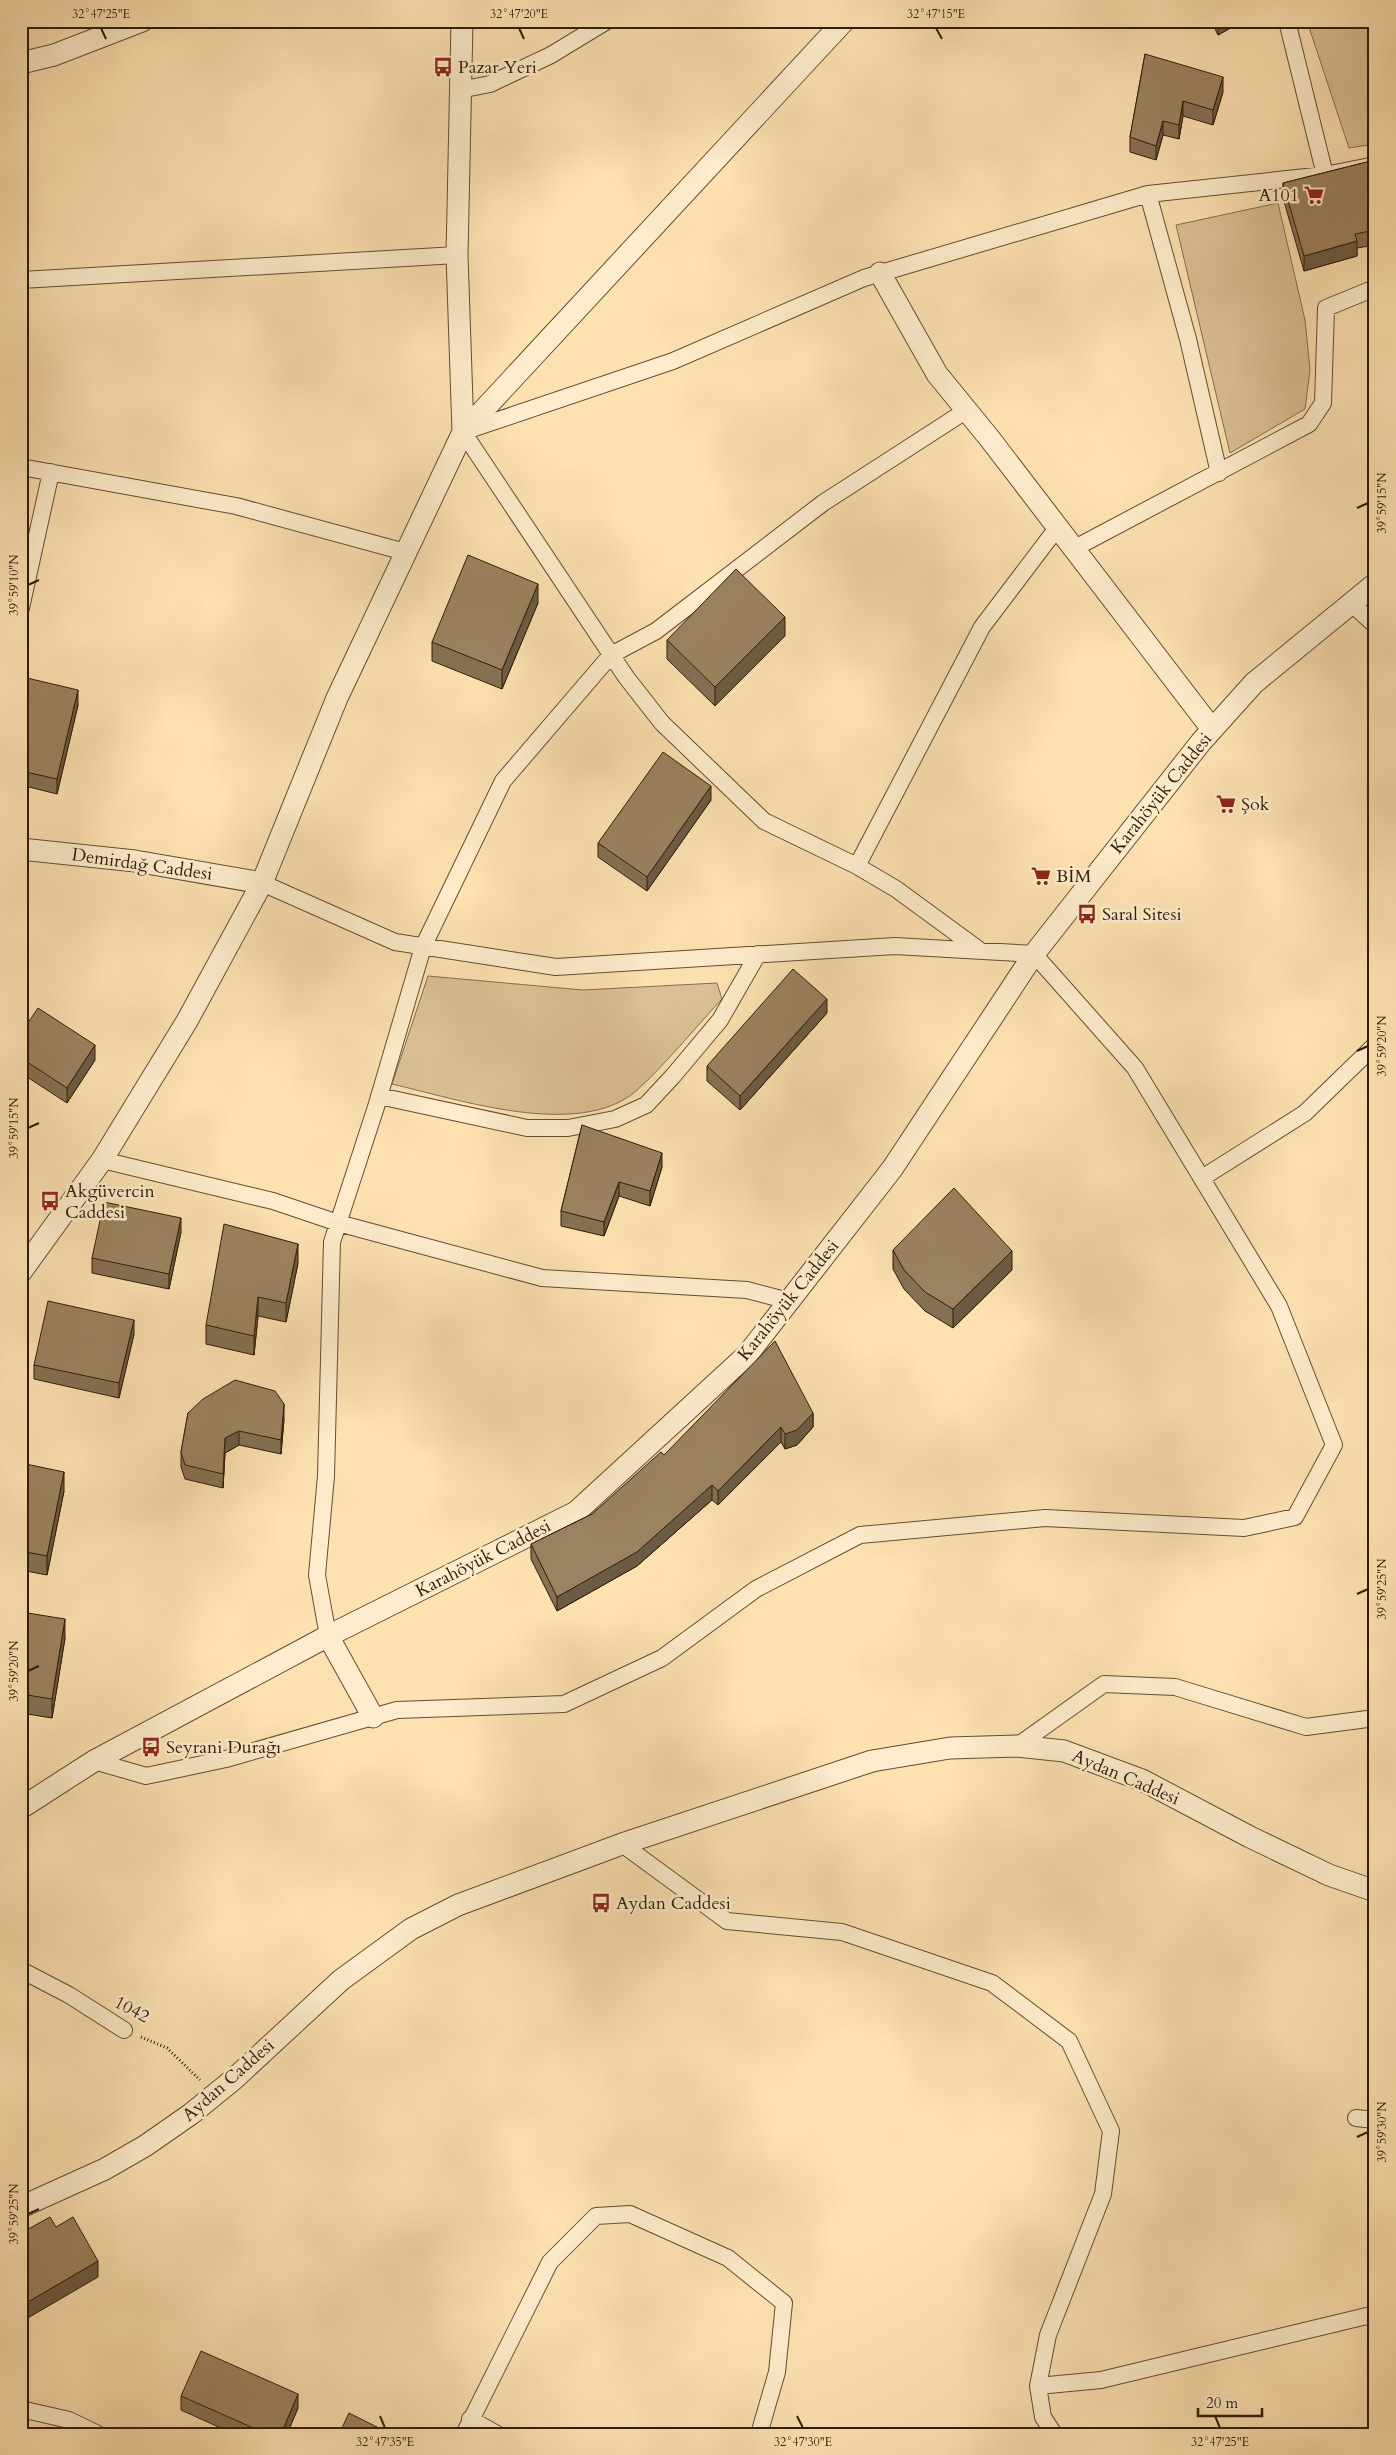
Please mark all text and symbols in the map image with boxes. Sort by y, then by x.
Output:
text: 32°47'25"E [72,6,130,22]
text: 32°47'20"E [490,6,548,22]
text: 32°47'15"E [907,6,965,22]
place label: Pazar Yeri [458,55,537,80]
bus stop icon: Pazar Yeri [432,56,454,78]
place label: A101 [1259,183,1299,208]
supermarket icon: A101 [1303,184,1325,206]
text: 39°59'15"N [1374,472,1390,533]
text: 39°59'10"N [6,554,22,615]
street label: Karahöyük Caddesi [1105,728,1218,859]
place label: Şok [1241,792,1270,817]
supermarket icon: Şok [1215,793,1237,815]
street label: Demirdağ Caddesi [70,842,214,887]
place label: BİM [1056,864,1091,889]
supermarket icon: BİM [1030,865,1052,887]
place label: Saral Sitesi [1102,902,1182,927]
bus stop icon: Saral Sitesi [1076,903,1098,925]
text: 39°59'20"N [1374,1015,1390,1076]
text: 39°59'15"N [6,1097,22,1158]
place label: Akgüvercin Caddesi [65,1179,156,1225]
bus stop icon: Akgüvercin Caddesi [39,1190,61,1212]
street label: Karahöyük Caddesi [732,1235,845,1366]
street label: Karahöyük Caddesi [411,1514,555,1603]
text: 39°59'25"N [1374,1558,1390,1619]
text: 39°59'20"N [6,1640,22,1701]
place label: Seyrani Durağı [166,1735,281,1760]
bus stop icon: Seyrani Durağı [140,1736,162,1758]
street label: Aydan Caddesi [1068,1744,1183,1811]
place label: Aydan Caddesi [616,1891,731,1916]
bus stop icon: Aydan Caddesi [590,1892,612,1914]
street label: 1042 [110,1990,154,2029]
street label: Aydan Caddesi [177,2033,280,2127]
text: 39°59'30"N [1374,2101,1390,2162]
text: 39°59'25"N [6,2183,22,2244]
scale bar [1198,2385,1262,2417]
text: 20 m [1206,2393,1238,2413]
text: 32°47'35"E [356,2434,414,2450]
text: 32°47'30"E [774,2434,832,2450]
text: 32°47'25"E [1191,2434,1249,2450]

